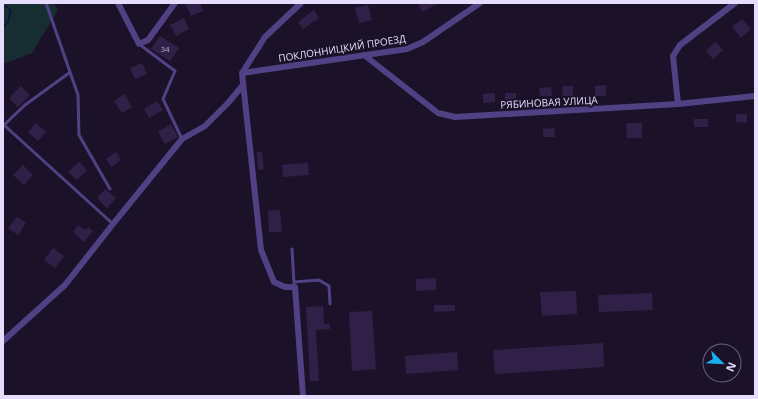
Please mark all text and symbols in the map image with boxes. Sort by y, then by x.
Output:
street label: ПОКЛОННИЦКИЙ ПРОЕЗД [277,31,407,65]
house number: 34 [160,43,170,54]
street label: РЯБИНОВАЯ УЛИЦА [500,92,599,112]
north arrow [702,343,742,383]
text: N [723,360,740,374]

